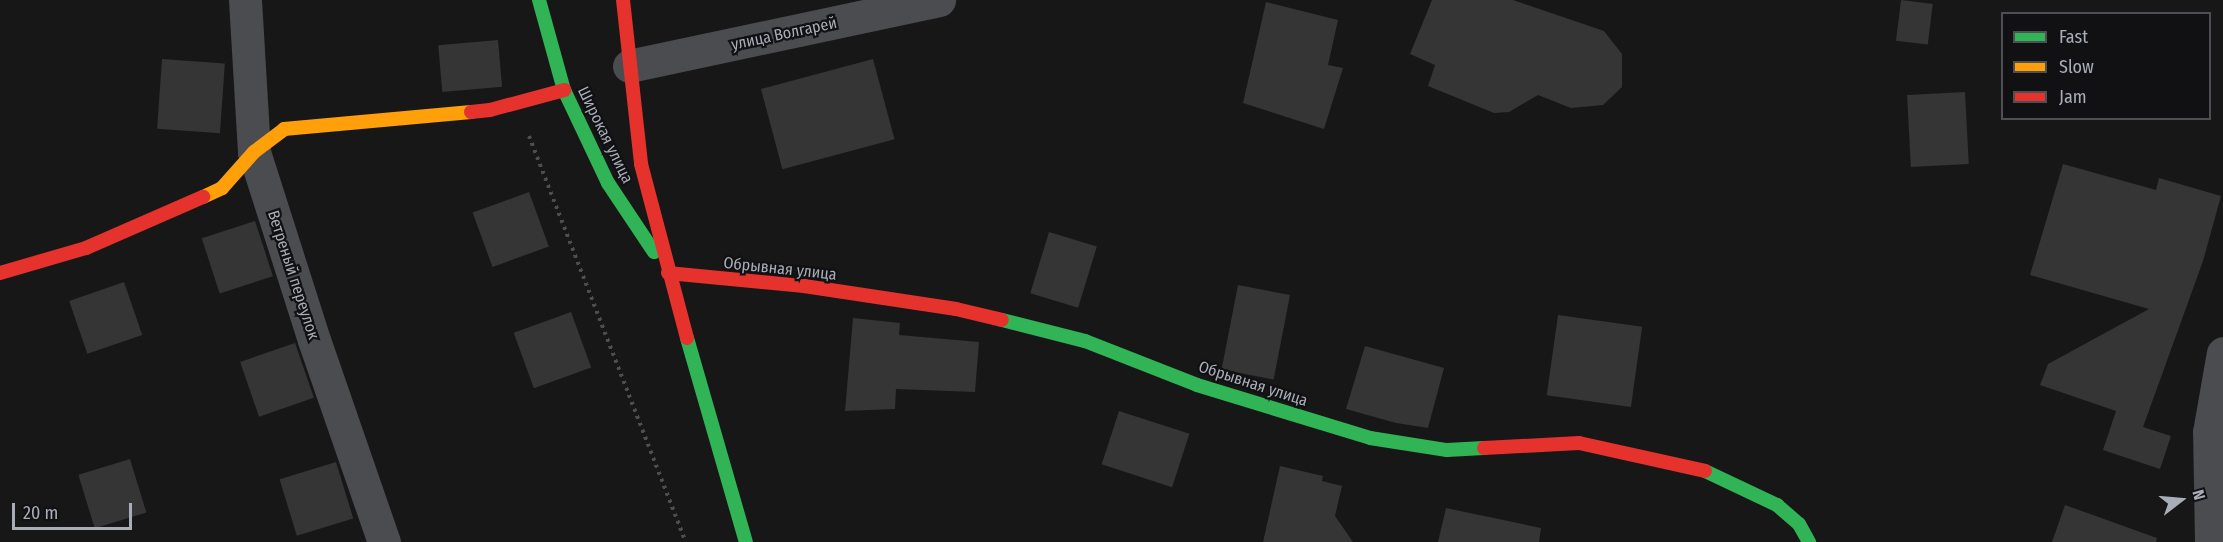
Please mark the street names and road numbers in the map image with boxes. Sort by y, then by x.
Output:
street label: улица Волгарей [729,13,839,55]
street label: Широкая улица [573,83,637,187]
street label: Ветреный переулок [263,208,323,342]
street label: Обрывная улица [722,254,838,284]
street label: Обрывная улица [1196,357,1310,411]

